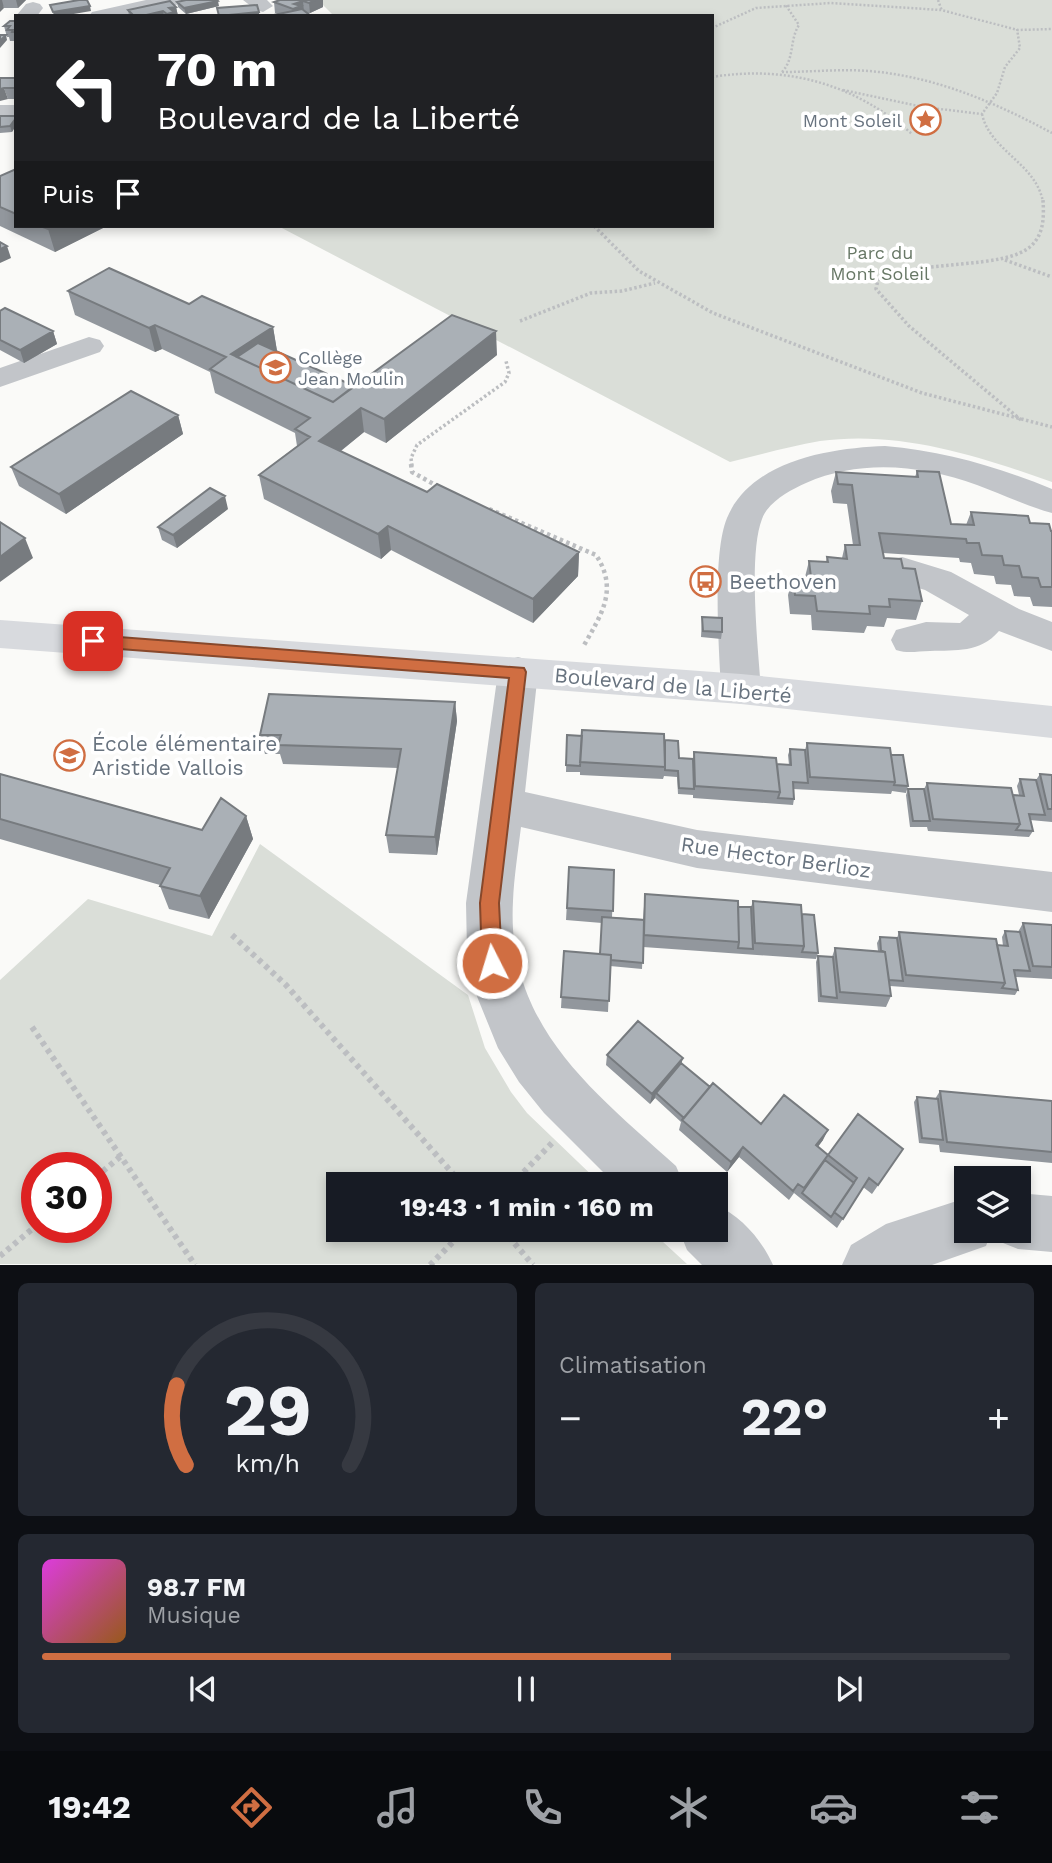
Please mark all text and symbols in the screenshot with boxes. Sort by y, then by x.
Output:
text: 70 m [157,40,277,98]
icon: left [42,42,133,133]
text: Boulevard de la Liberté [157,99,520,137]
place icon: Mont Soleil [908,103,942,137]
place label: Mont Soleil [803,110,902,131]
icon: arrive [109,175,147,213]
text: Puis [42,179,95,209]
park label: Parc du Mont Soleil [830,242,930,284]
place label: Collège Jean Moulin [298,347,404,389]
school or university icon: Collège Jean Moulin [258,350,292,384]
bus stop icon: Beethoven [689,564,723,598]
place label: Beethoven [729,569,837,594]
pin [63,611,123,671]
icon: arrive [74,622,112,660]
street label: Boulevard de la Liberté [553,662,793,708]
place label: École élémentaire Aristide Vallois [92,731,277,780]
school or university icon: École élémentaire Aristide Vallois [52,738,86,772]
street label: Rue Hector Berlioz [679,831,873,883]
position arrow [455,926,529,1000]
speed limit sign: 30 [21,1152,112,1243]
map controls [954,1166,1031,1243]
button: layers [954,1166,1031,1243]
text: 19:43 · 1 min · 160 m [400,1192,654,1222]
text: Climatisation [559,1352,707,1379]
text: 29 [223,1368,312,1454]
text: 22° [741,1387,828,1448]
text: − [559,1396,582,1440]
text: + [987,1396,1010,1440]
text: km/h [235,1449,300,1478]
text: 98.7 FM [147,1572,246,1602]
text: Musique [147,1602,241,1629]
icon: previous [184,1670,222,1708]
icon: pause [507,1670,545,1708]
icon: next [830,1670,868,1708]
icon: directions [227,1783,276,1832]
icon: music [373,1783,422,1832]
icon: phone [518,1783,567,1832]
icon: climate [664,1783,713,1832]
icon: car [809,1783,858,1832]
icon: filters [955,1783,1004,1832]
text: 19:42 [48,1788,131,1826]

